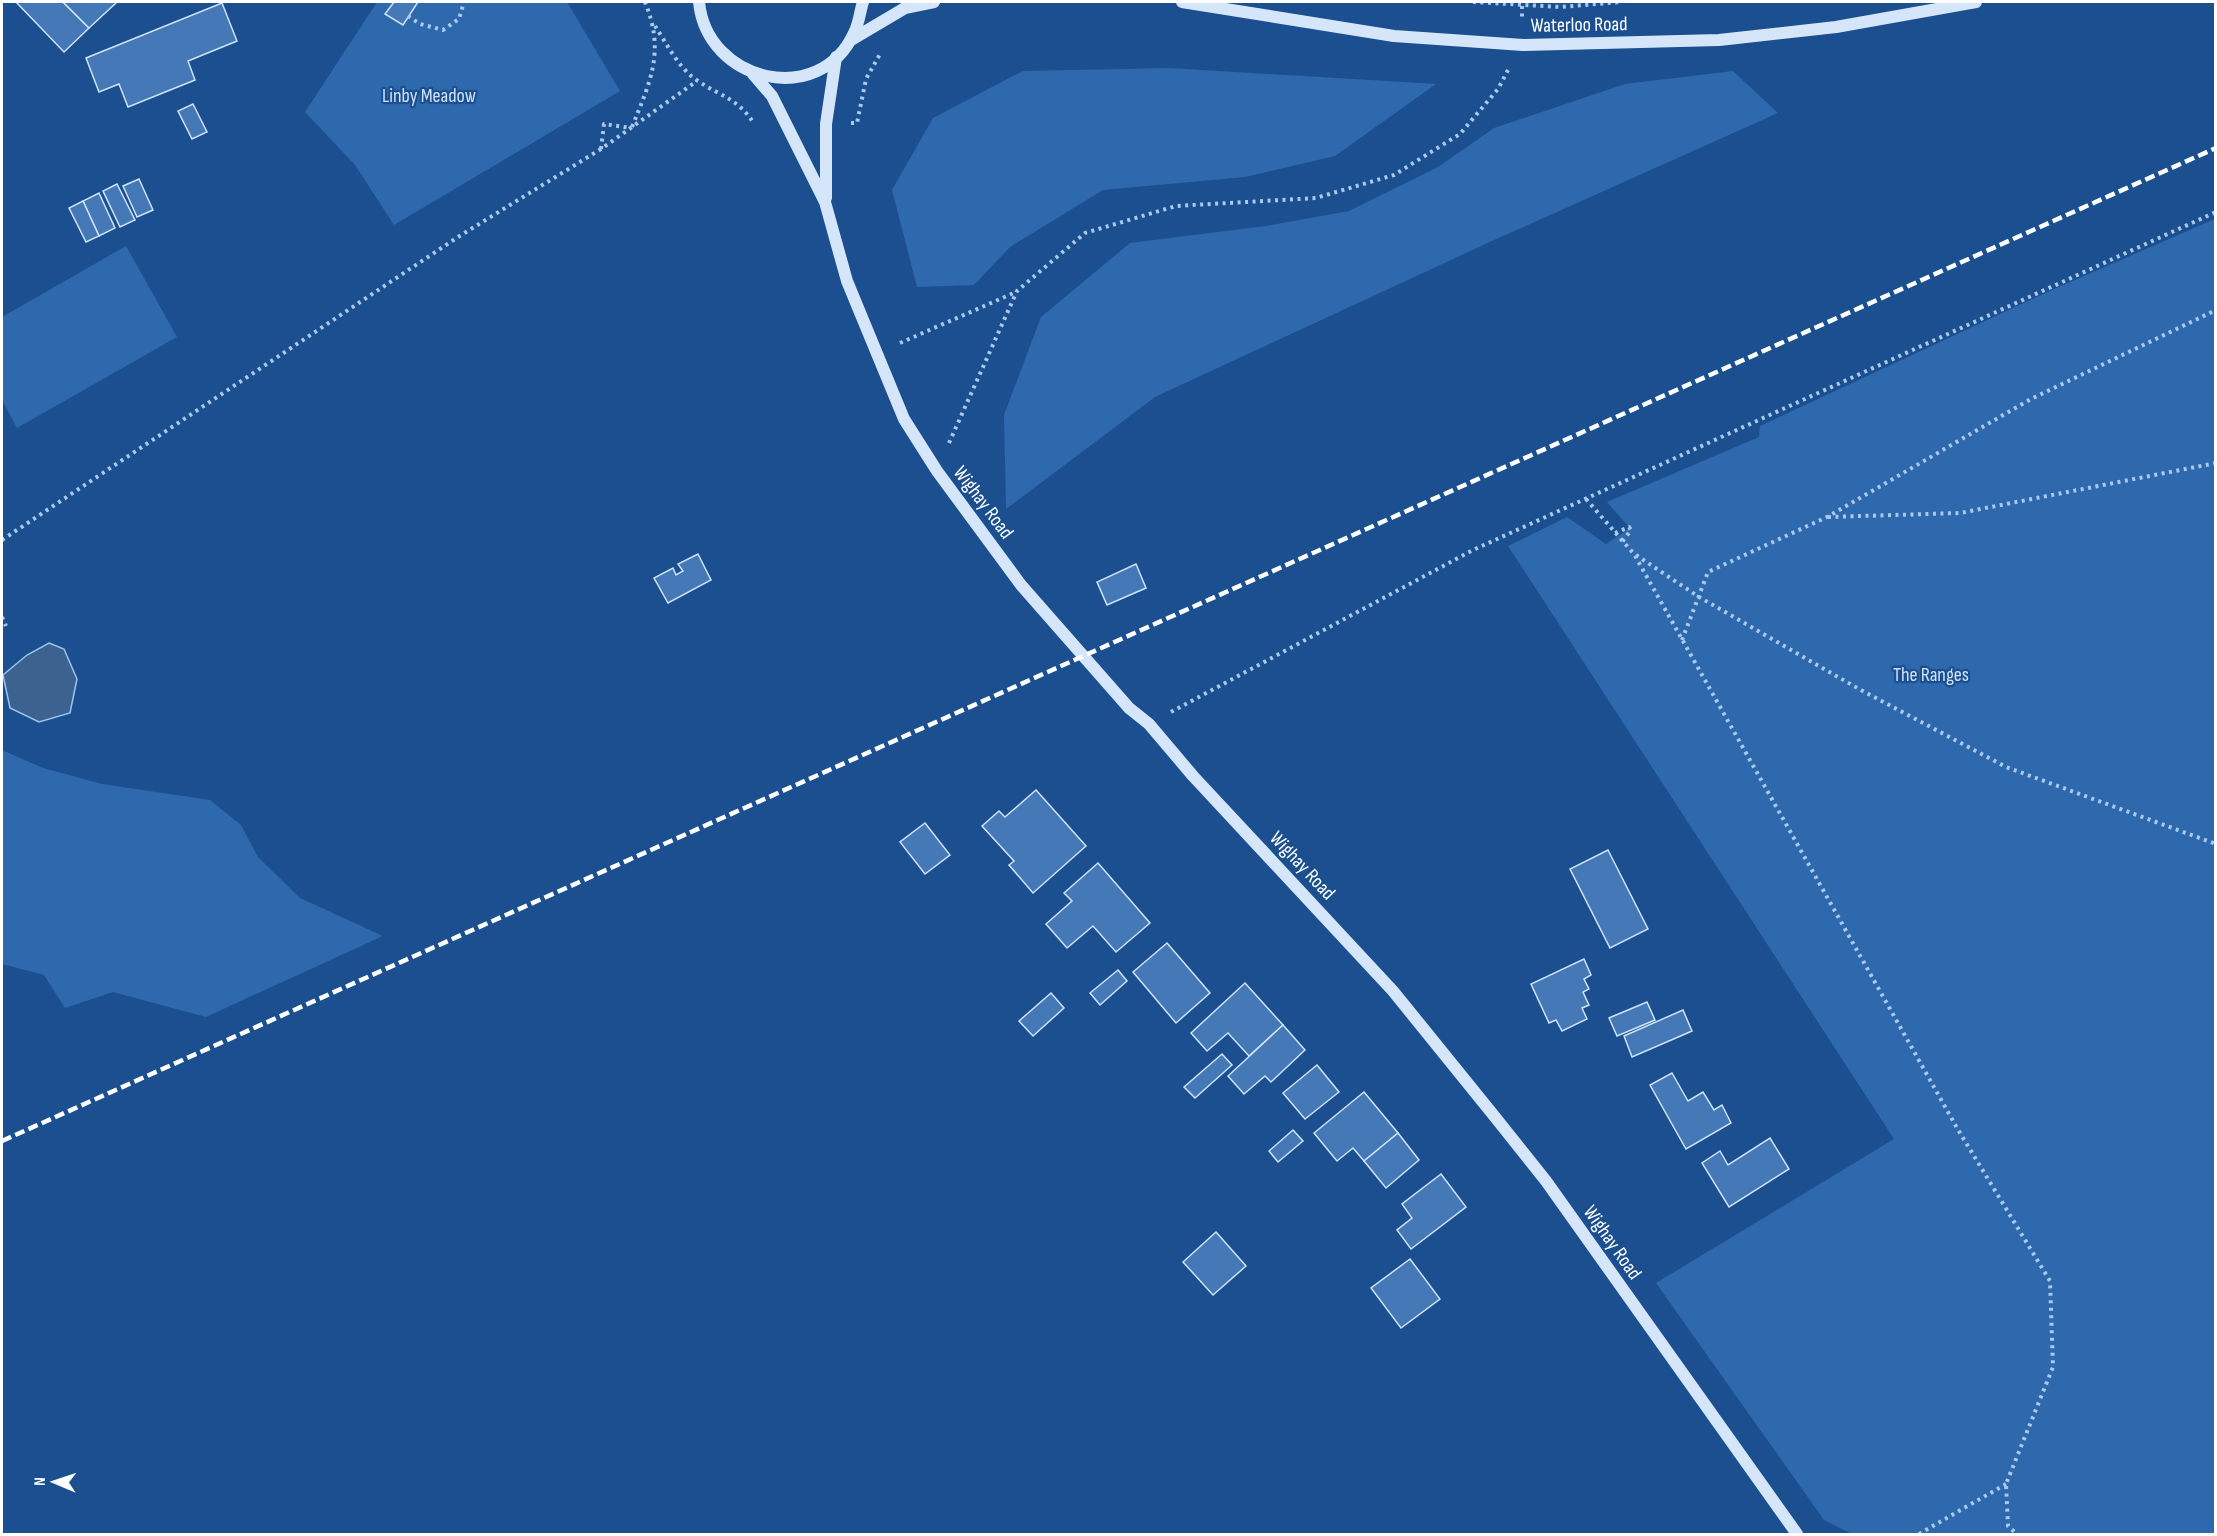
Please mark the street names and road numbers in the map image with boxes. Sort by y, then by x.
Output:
street label: Waterloo Road [1530,12,1628,38]
street label: Wighay Road [948,461,1018,544]
street label: Wighay Road [1264,826,1340,905]
street label: Wighay Road [1578,1201,1646,1284]

